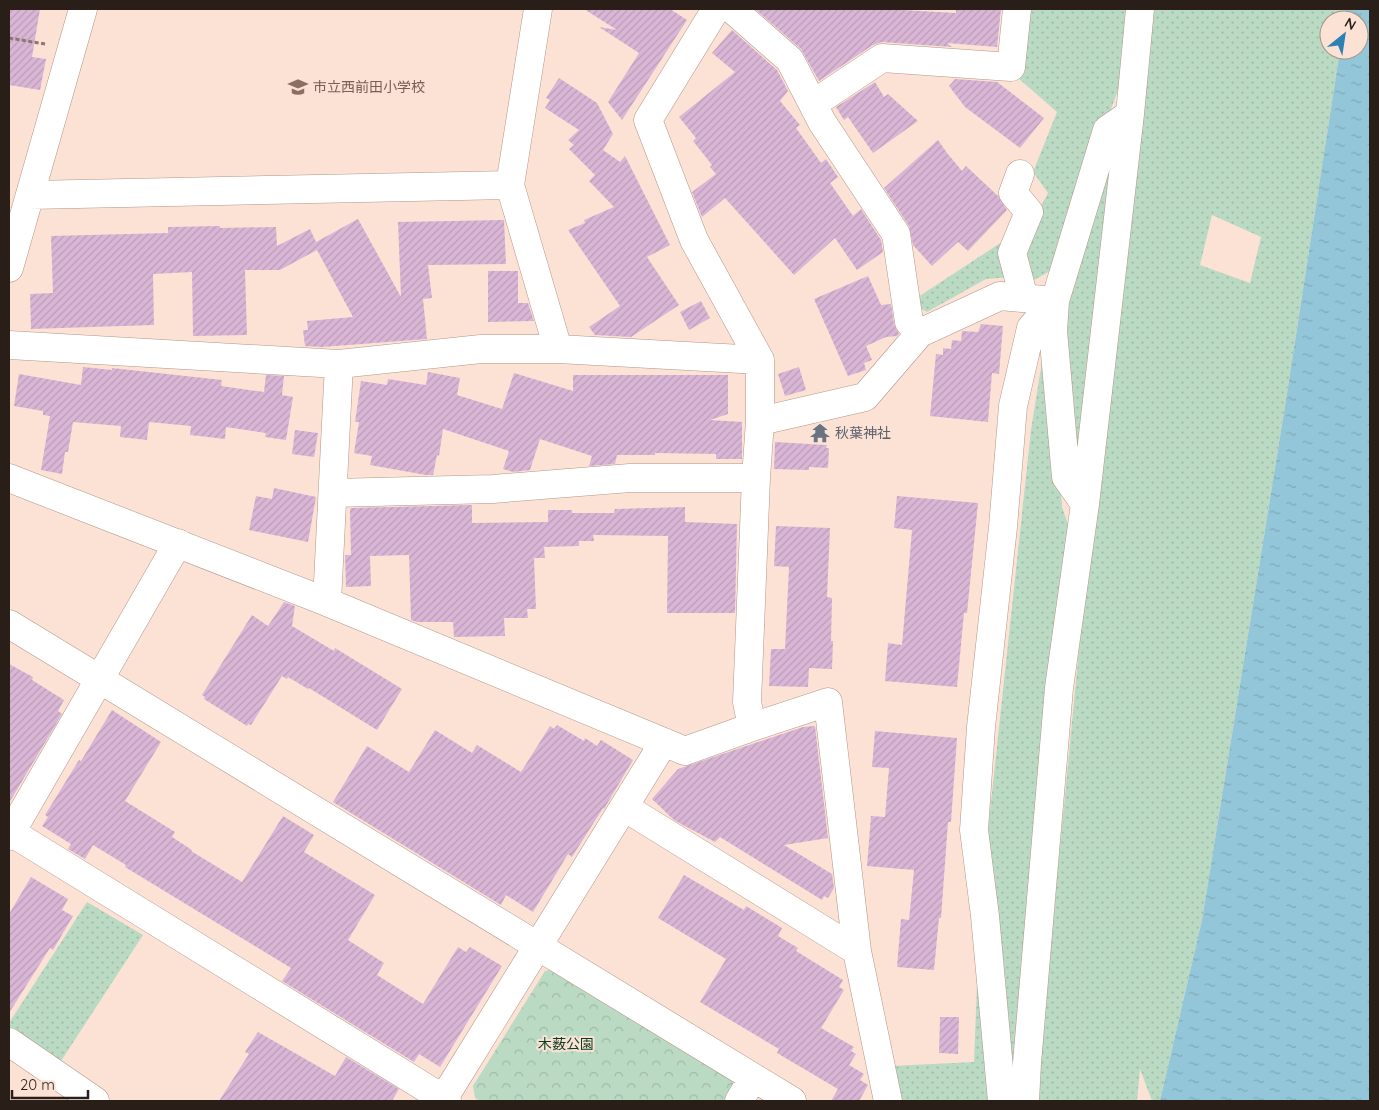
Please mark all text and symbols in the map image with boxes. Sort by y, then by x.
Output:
north arrow [1319,10,1369,60]
text: N [1342,13,1359,34]
school or university icon: 市立西前田小学校 [287,76,309,98]
place label: 市立西前田小学校 [313,78,425,96]
temple icon: 秋葉神社 [809,422,831,444]
place label: 秋葉神社 [835,424,891,442]
park label: 木薮公園 [538,1035,594,1053]
scale bar [12,1068,89,1100]
text: 20 m [20,1075,55,1094]

